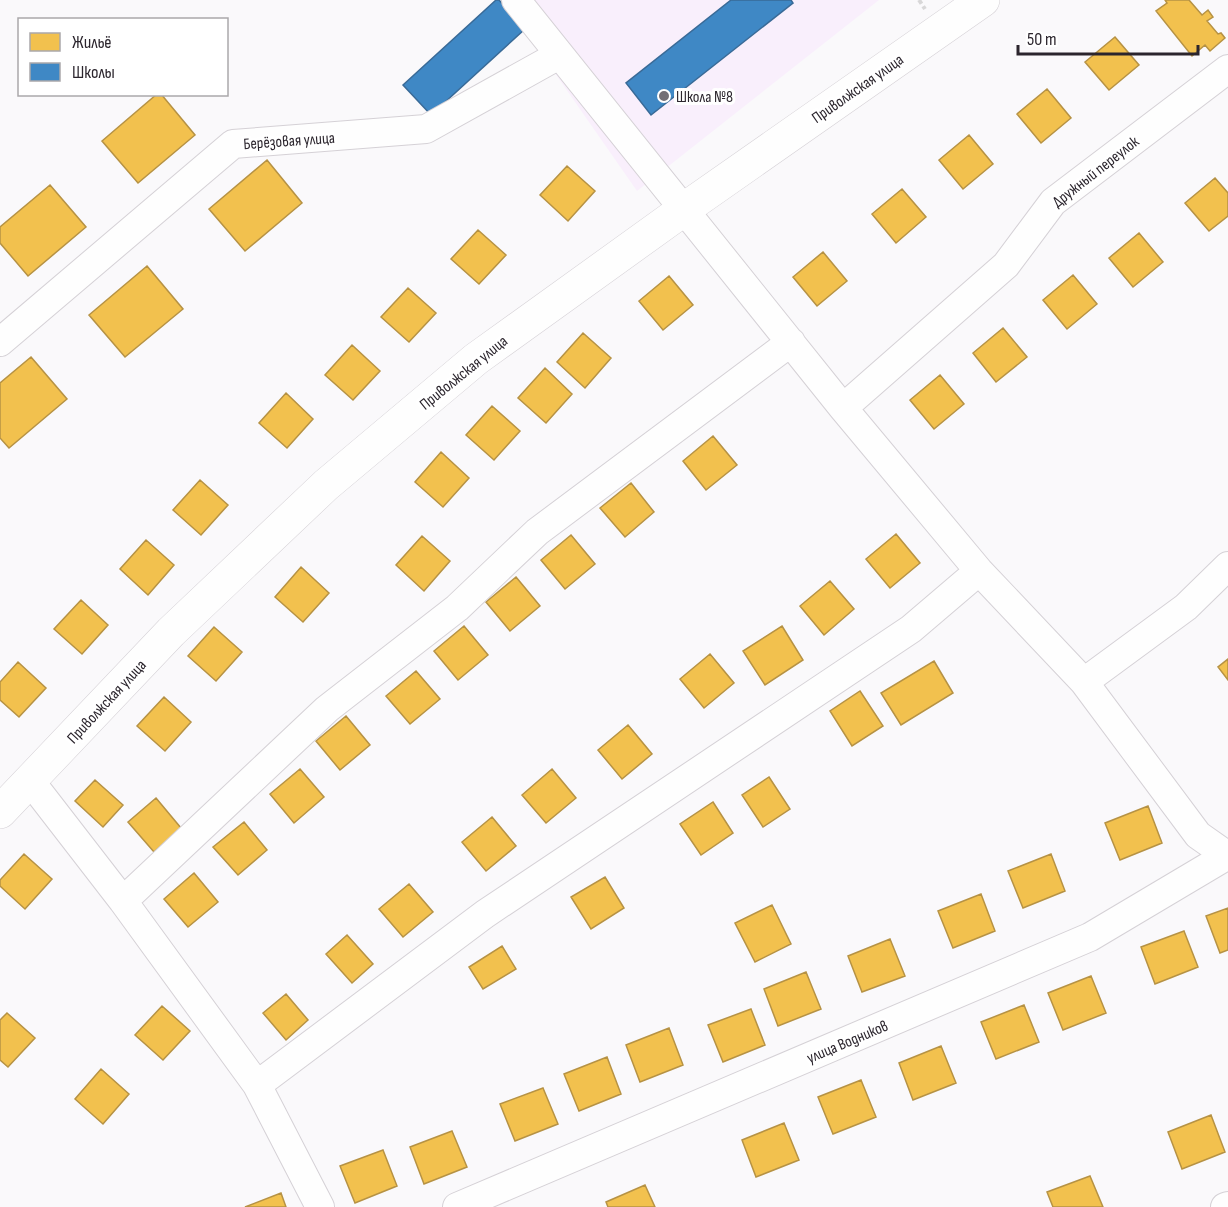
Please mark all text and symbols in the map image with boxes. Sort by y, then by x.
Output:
legend [18,18,228,96]
scale bar [1018,18,1198,56]
text: 50 m [1027,29,1057,50]
text: Жильё [72,32,112,53]
street label: Приволжская улица [808,51,907,128]
text: Школы [72,62,115,83]
place label: Школа №8 [676,88,733,107]
marker: Школа №8 [657,89,671,103]
street label: Берёзовая улица [243,129,336,154]
street label: Дружный переулок [1049,132,1144,212]
street label: Приволжская улица [416,332,512,414]
street label: Приволжская улица [63,656,151,748]
street label: улица Водников [804,1017,891,1068]

